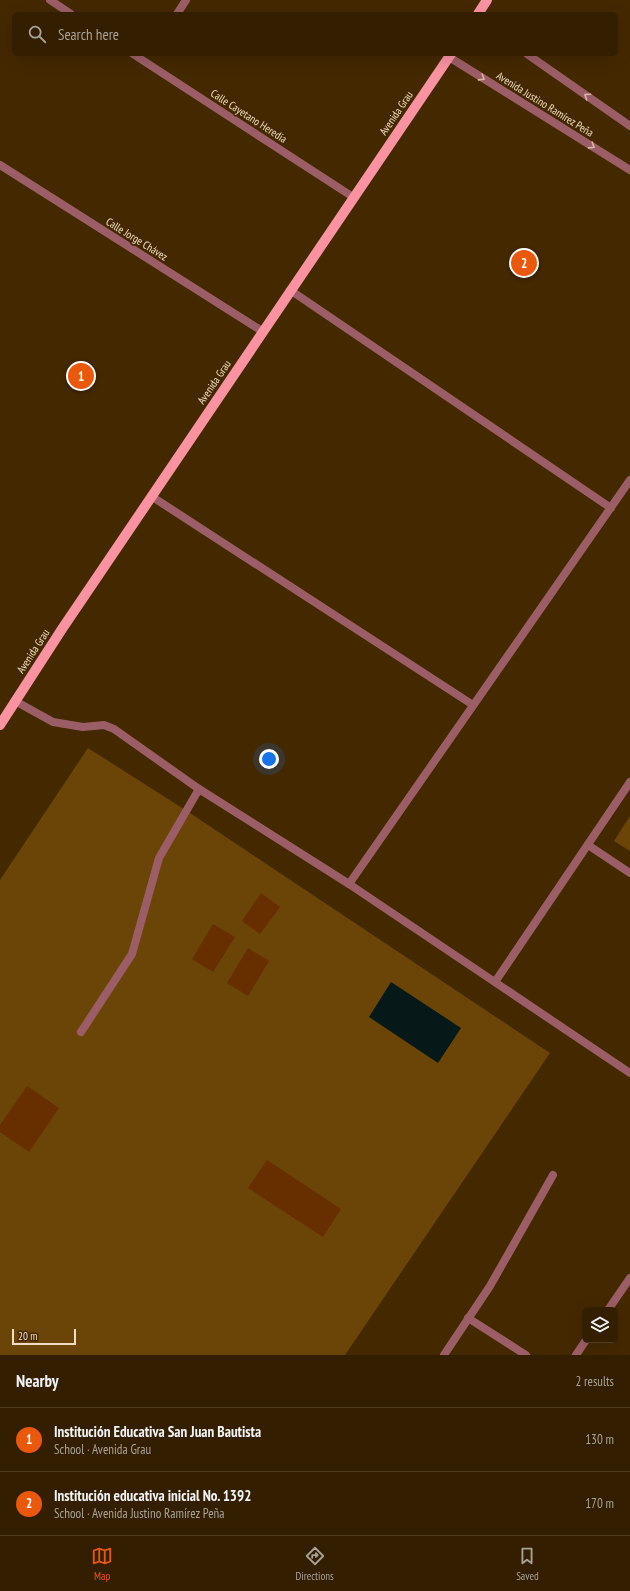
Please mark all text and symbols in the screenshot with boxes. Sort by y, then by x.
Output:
search box [12,12,618,56]
icon: search [26,23,48,45]
text: Search here [58,25,119,44]
street label: Avenida Justino Ramírez Peña [494,68,596,140]
one-way arrow [478,73,485,80]
street label: Calle Cayetano Heredia [208,86,290,146]
street label: Avenida Grau [376,88,416,138]
one-way arrow [584,94,591,101]
one-way arrow [588,141,595,149]
street label: Calle Jorge Chávez [103,214,171,264]
pin: 2 [511,248,537,278]
street label: Avenida Grau [194,357,234,407]
pin: 1 [68,361,94,391]
street label: Avenida Grau [14,626,53,676]
your location [259,749,279,769]
map controls [582,1307,618,1343]
button: layers [582,1307,618,1343]
scale bar [12,1327,76,1346]
text: 20 m [18,1329,37,1343]
text: Nearby [16,1370,59,1392]
text: 2 results [575,1373,614,1390]
text: Institución Educativa San Juan Bautista [54,1422,261,1441]
text: 1 [26,1431,32,1448]
text: 130 m [585,1431,614,1448]
text: School · Avenida Grau [54,1441,151,1458]
text: Institución educativa inicial No. 1392 [54,1486,251,1505]
text: 2 [26,1495,32,1512]
text: 170 m [585,1495,614,1512]
text: School · Avenida Justino Ramírez Peña [54,1505,224,1522]
tab: Map [91,1545,113,1583]
tab: Directions [296,1545,334,1583]
tab: Saved [516,1545,539,1583]

